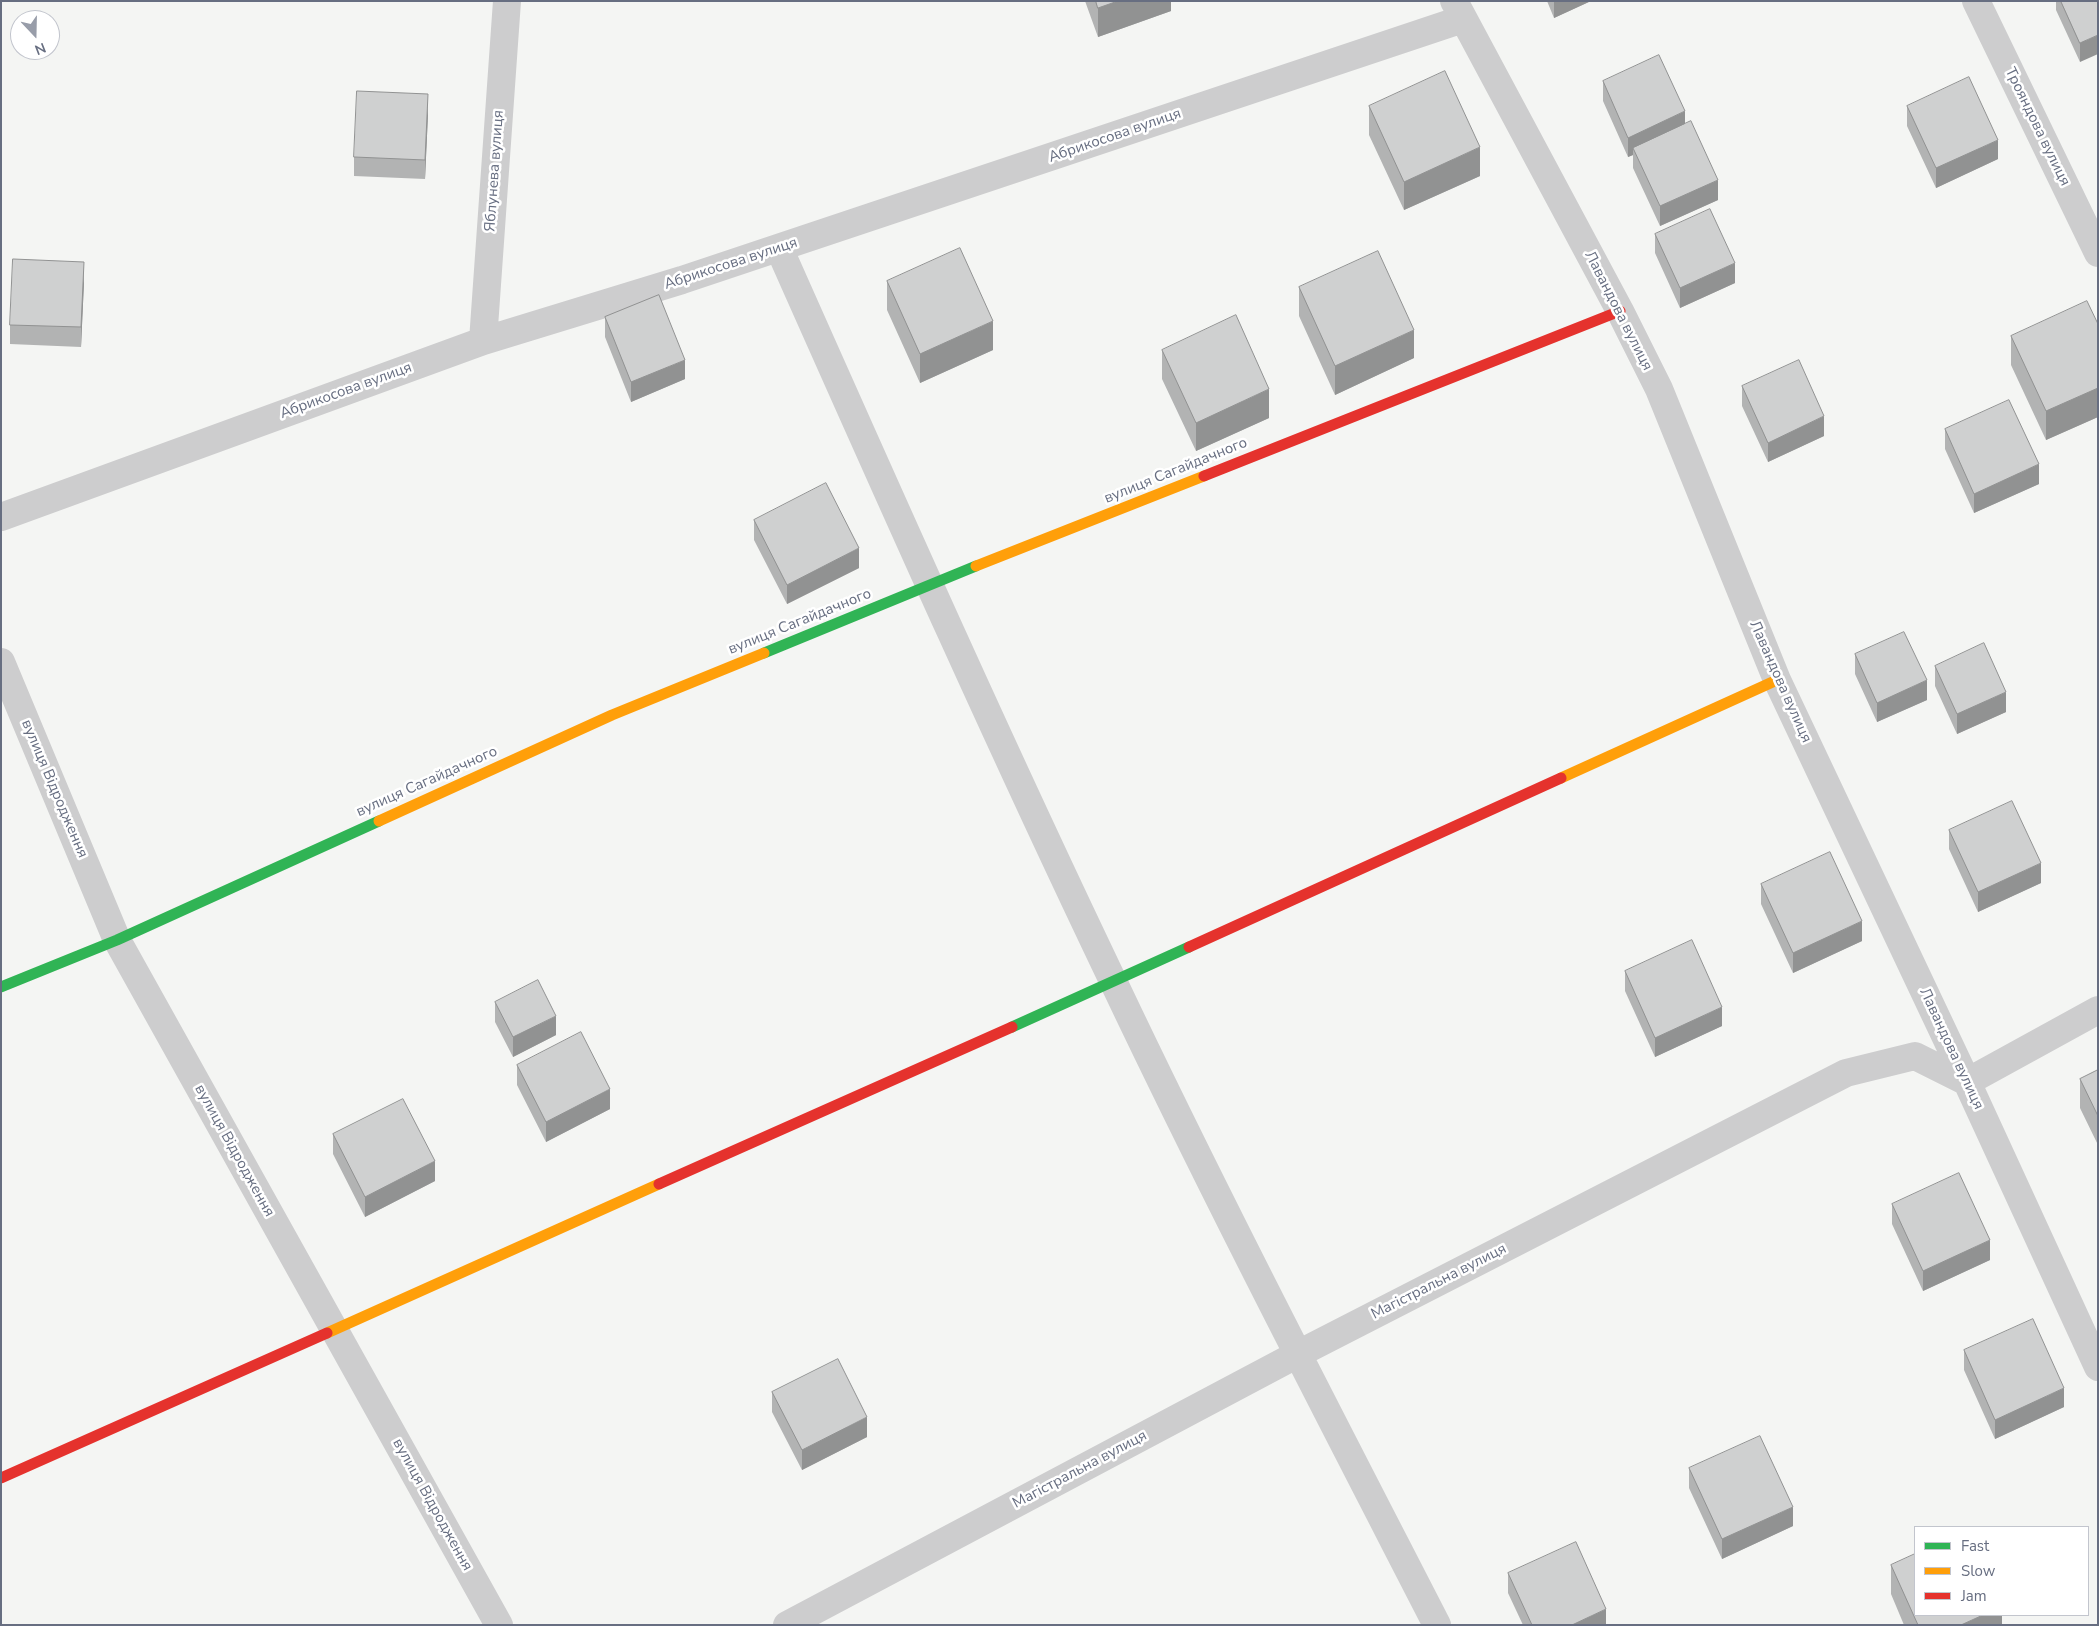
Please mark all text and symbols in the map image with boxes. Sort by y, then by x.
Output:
north arrow [10,10,60,60]
text: N [32,38,49,59]
street label: Трояндова вулиця [2000,65,2074,189]
street label: Абрикосова вулиця [1046,105,1184,167]
street label: Яблунева вулиця [482,110,508,232]
street label: Абрикосова вулиця [662,234,800,294]
street label: Лавандова вулиця [1580,248,1656,374]
street label: Абрикосова вулиця [278,359,414,423]
street label: вулиця Сагайдачного [1102,434,1250,508]
street label: вулиця Сагайдачного [726,585,874,659]
street label: Лавандова вулиця [1745,618,1815,746]
street label: вулиця Відродження [17,717,91,861]
street label: вулиця Сагайдачного [354,743,500,821]
street label: Лавандова вулиця [1915,985,1987,1113]
street label: вулиця Відродження [190,1082,278,1220]
street label: Магістральна вулиця [1368,1240,1510,1324]
street label: Магістральна вулиця [1010,1427,1150,1513]
street label: вулиця Відродження [388,1436,476,1574]
legend [1914,1526,2089,1616]
text: Fast [1961,1536,1989,1556]
text: Slow [1961,1561,1995,1581]
text: Jam [1961,1586,1987,1606]

